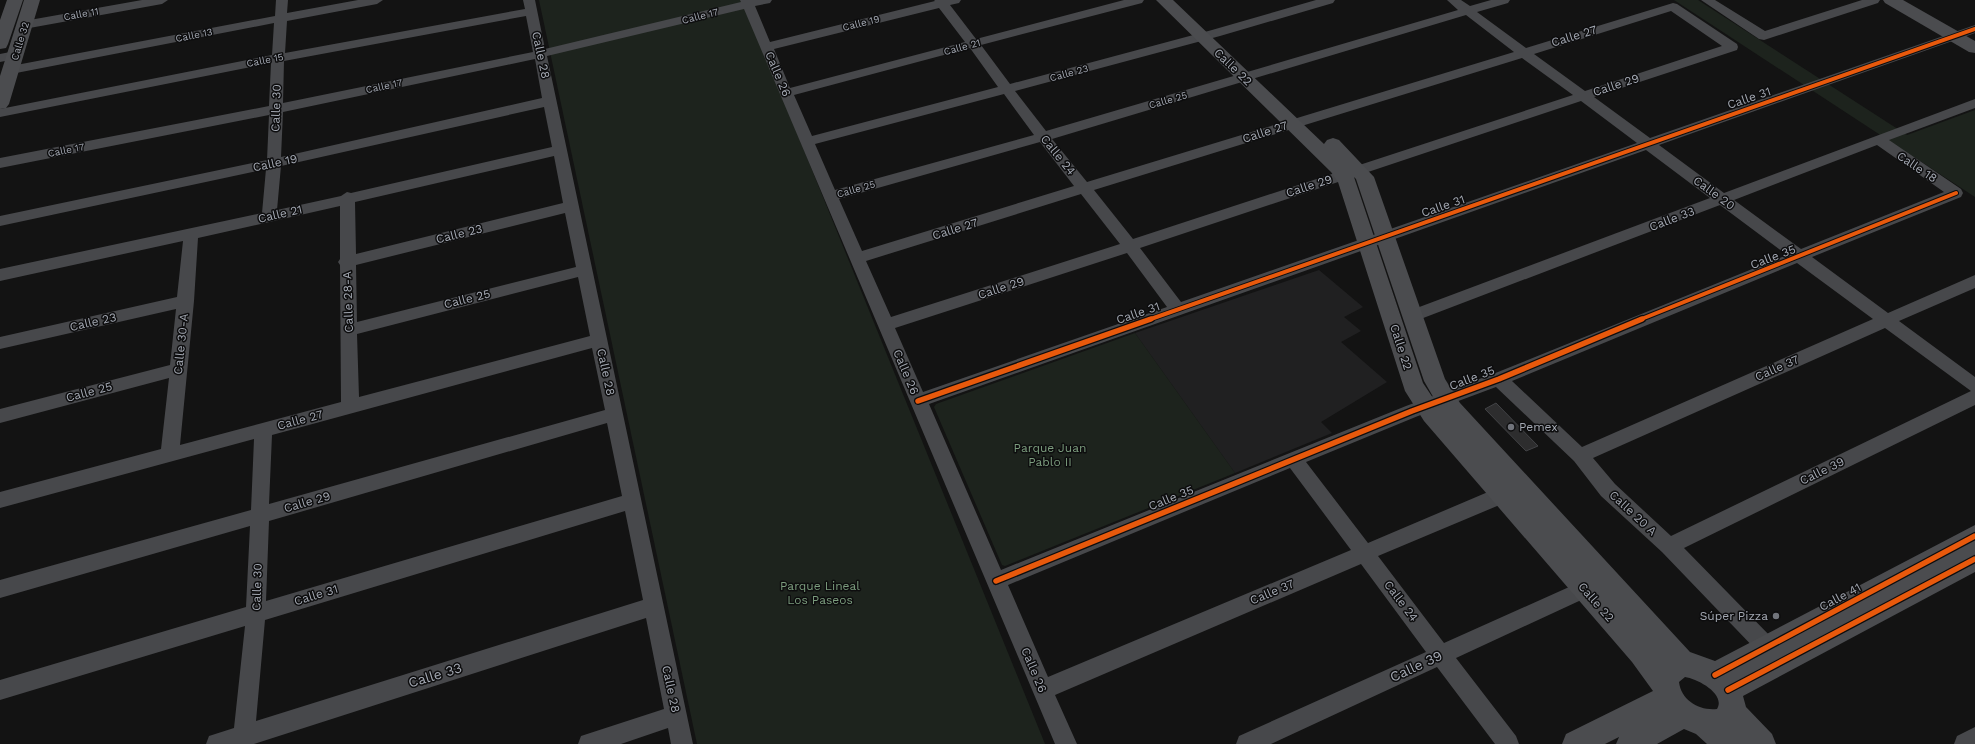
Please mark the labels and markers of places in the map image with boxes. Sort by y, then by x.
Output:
place label: Pemex [1519,420,1558,434]
marker: Pemex [1506,422,1516,432]
place label: Súper Pizza [1700,609,1768,623]
marker: Súper Pizza [1771,611,1781,621]

